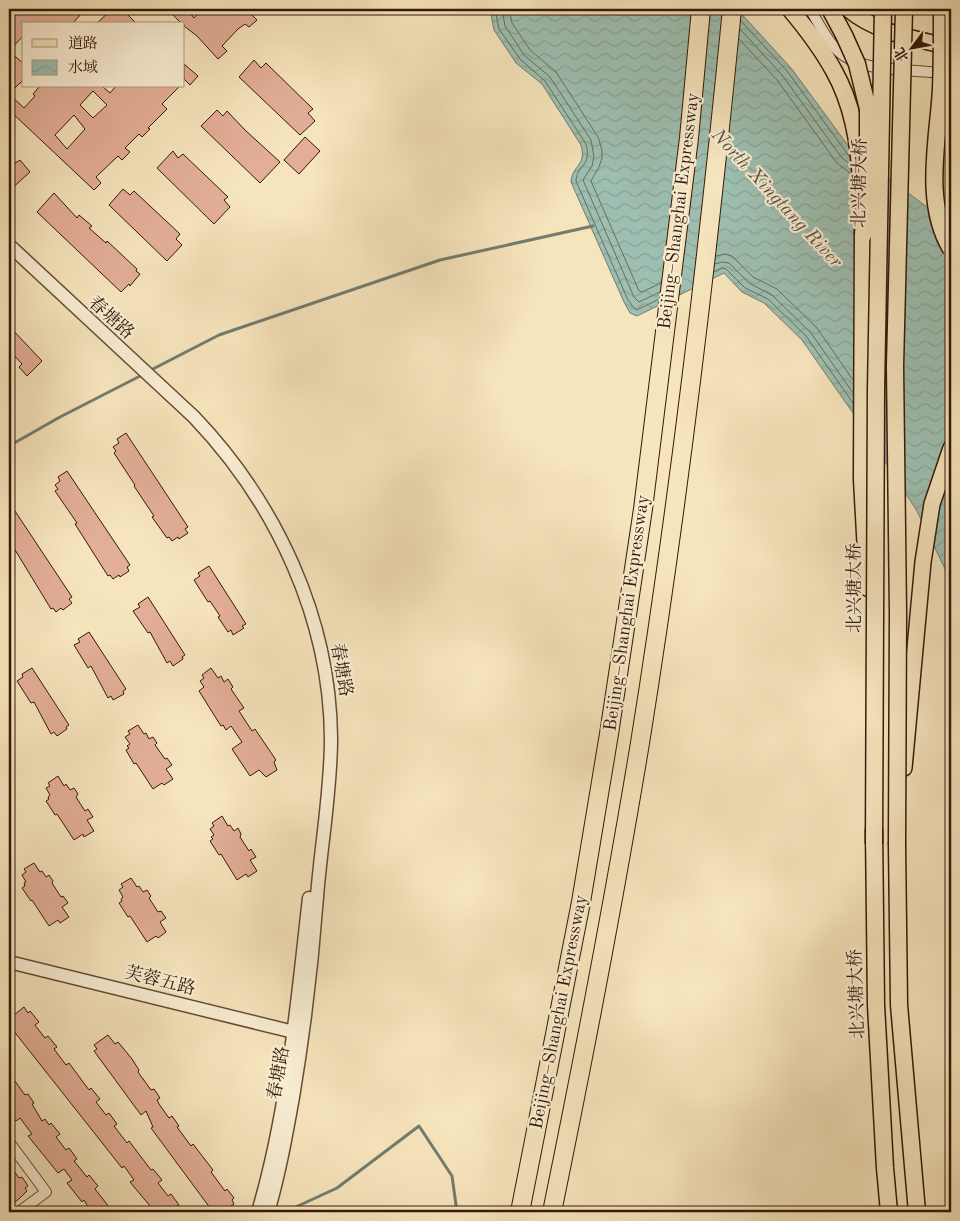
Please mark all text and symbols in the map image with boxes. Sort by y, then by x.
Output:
legend [22,22,185,88]
north arrow [888,22,938,72]
text: 道路 [68,35,98,52]
text: 北 [891,45,911,65]
text: 水域 [68,59,98,76]
street label: Beijing–Shanghai Expressway [656,91,703,330]
water label: North Xingtang River [706,125,846,273]
street label: 北兴塘大桥 [848,138,870,228]
street label: 春塘路 [85,292,138,343]
street label: Beijing–Shanghai Expressway [601,493,653,732]
street label: 北兴塘大桥 [844,543,864,633]
street label: 春塘路 [327,642,357,698]
street label: Beijing–Shanghai Expressway [527,893,591,1131]
street label: 北兴塘大桥 [844,949,868,1039]
street label: 芙蓉五路 [123,962,198,998]
street label: 春塘路 [263,1045,293,1101]

